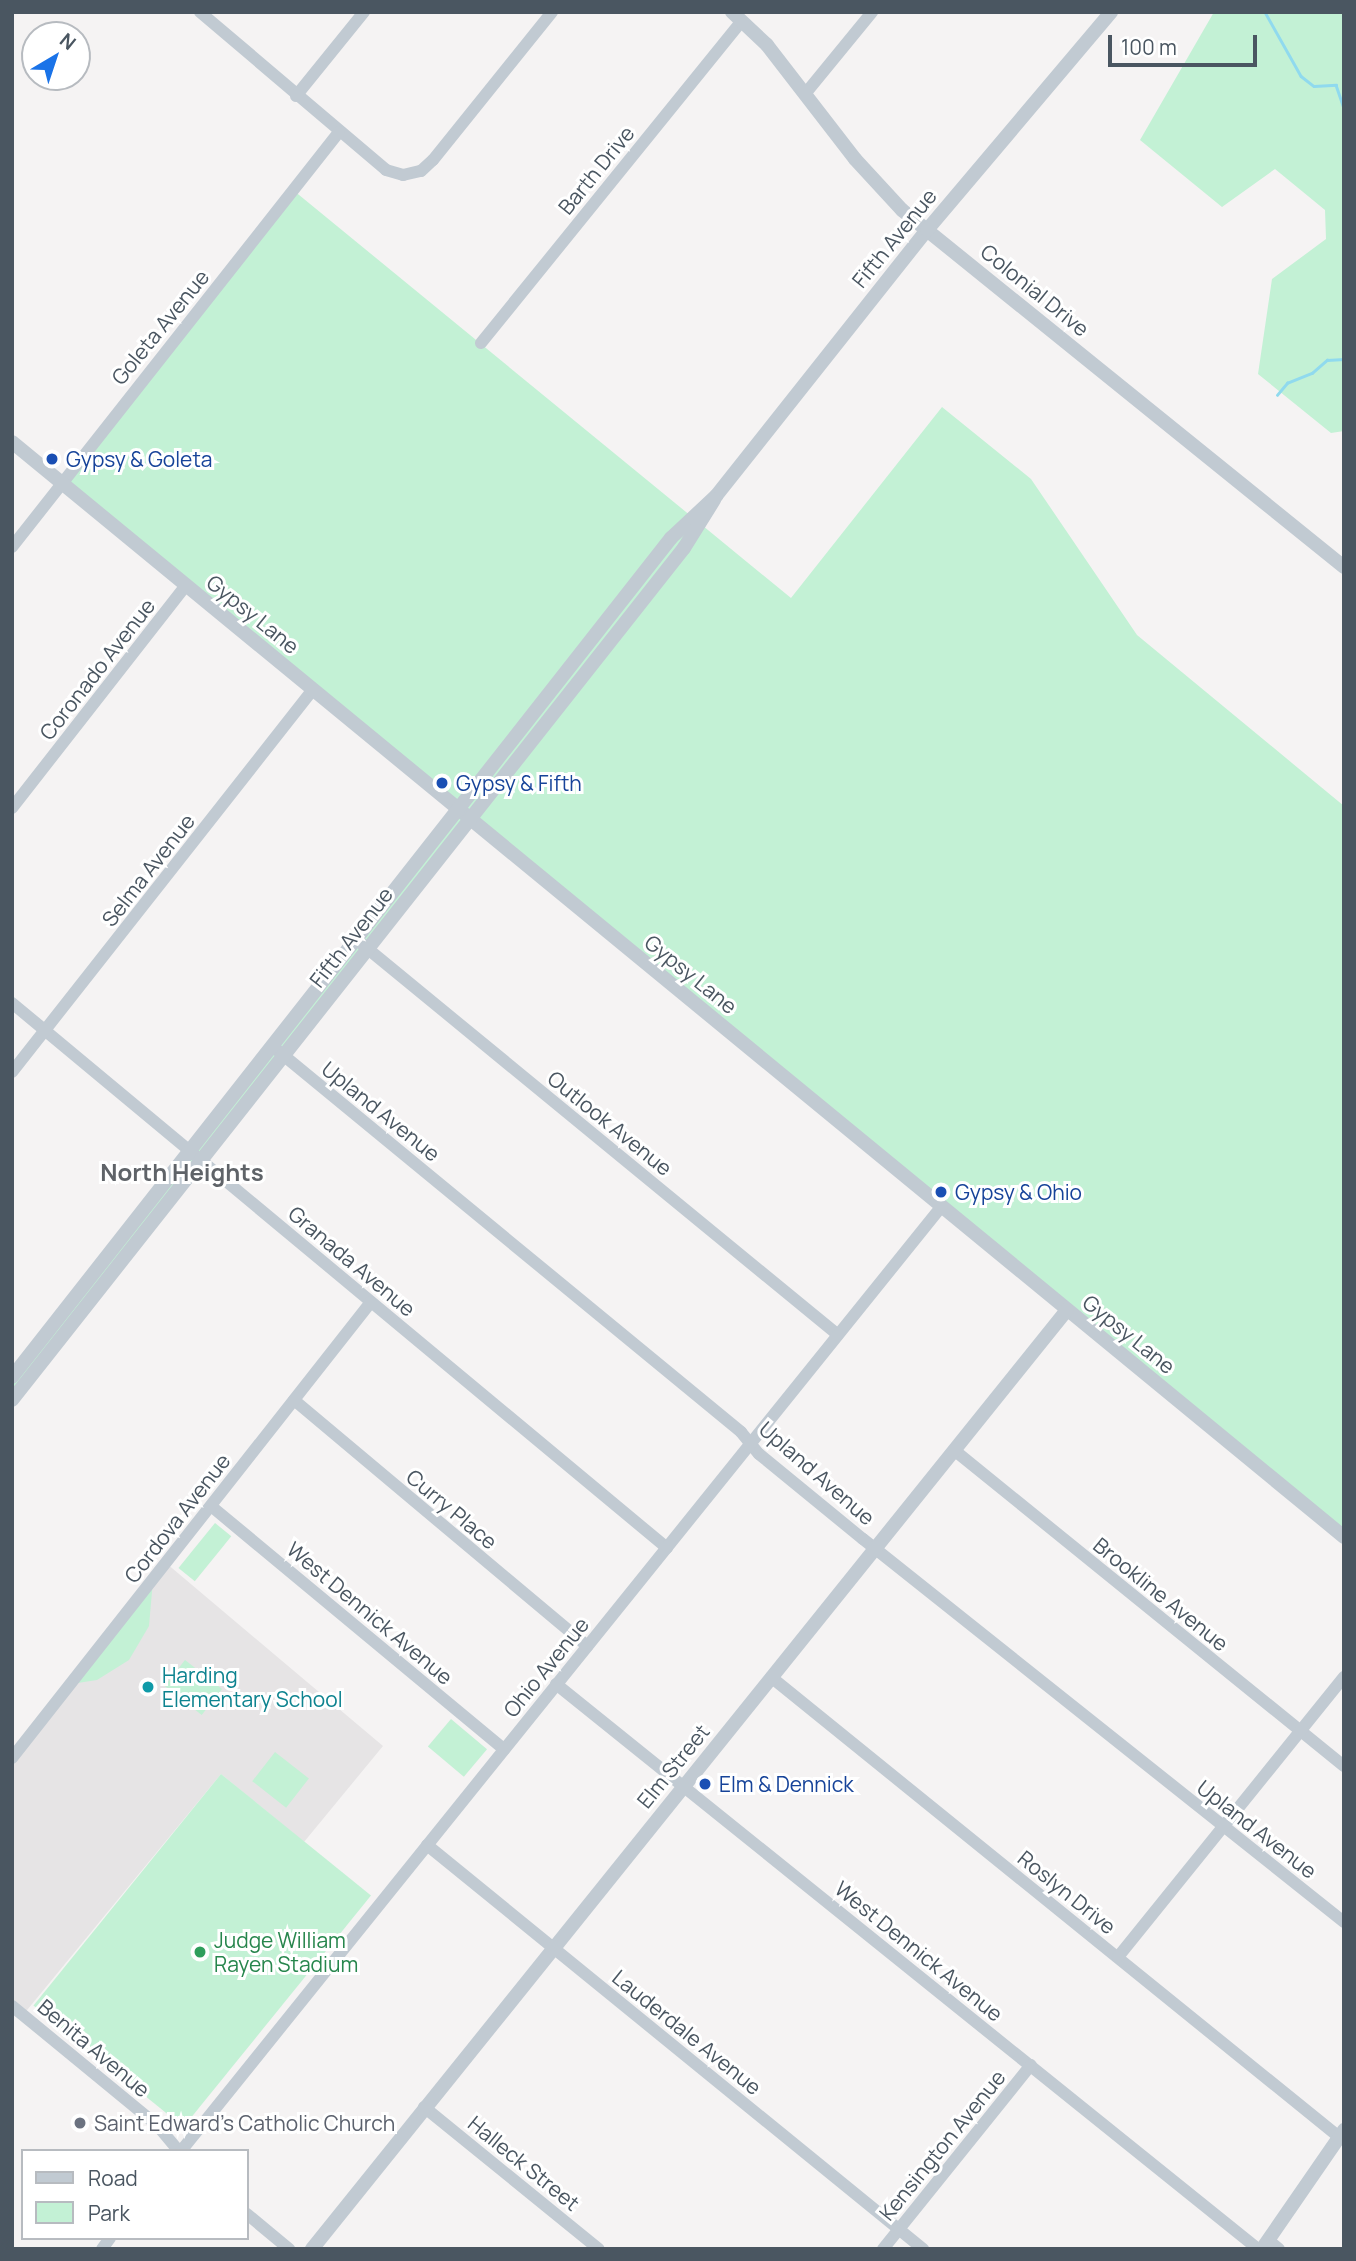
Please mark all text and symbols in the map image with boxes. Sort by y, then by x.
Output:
north arrow [21,21,91,91]
scale bar [1111,21,1260,65]
text: N [54,27,81,56]
text: 100 m [1121,33,1177,61]
street label: Barth Drive [553,121,639,219]
street label: Fifth Avenue [846,183,942,293]
street label: Colonial Drive [976,239,1094,341]
street label: Goleta Avenue [106,264,214,390]
place label: Gypsy & Goleta [66,446,212,472]
marker: Gypsy & Goleta [44,451,60,467]
street label: Gypsy Lane [202,569,304,659]
street label: Coronado Avenue [34,593,160,745]
place label: Gypsy & Fifth [456,770,582,796]
marker: Gypsy & Fifth [434,775,450,791]
street label: Selma Avenue [96,809,200,931]
street label: Fifth Avenue [304,882,398,992]
street label: Gypsy Lane [640,929,742,1019]
street label: Upland Avenue [317,1056,445,1166]
street label: Outlook Avenue [543,1065,677,1181]
district label: North Heights [100,1158,264,1186]
place label: Gypsy & Ohio [955,1179,1082,1205]
marker: Gypsy & Ohio [933,1184,949,1200]
street label: Granada Avenue [283,1201,421,1321]
street label: Gypsy Lane [1078,1289,1180,1379]
street label: Upland Avenue [754,1416,880,1530]
street label: Cordova Avenue [119,1448,235,1588]
street label: Curry Place [402,1464,502,1554]
street label: Brookline Avenue [1089,1532,1233,1656]
street label: West Dennick Avenue [282,1536,458,1690]
street label: Ohio Avenue [498,1612,594,1722]
place label: Harding Elementary School [162,1662,343,1712]
marker: Harding Elementary School [140,1679,156,1695]
street label: Elm Street [632,1719,714,1813]
place label: Elm & Dennick [719,1771,854,1797]
street label: Upland Avenue [1192,1775,1322,1883]
marker: Elm & Dennick [697,1776,713,1792]
street label: Roslyn Drive [1013,1845,1121,1939]
street label: West Dennick Avenue [830,1876,1008,2026]
place label: Judge William Rayen Stadium [214,1927,358,1977]
marker: Judge William Rayen Stadium [192,1944,208,1960]
street label: Lauderdale Avenue [607,1964,767,2100]
street label: Benita Avenue [33,1994,155,2102]
street label: Kensington Avenue [874,2065,1010,2225]
place label: Saint Edward's Catholic Church [94,2110,395,2136]
street label: Halleck Street [463,2110,585,2216]
marker: Saint Edward's Catholic Church [72,2115,88,2131]
legend [21,2149,248,2240]
text: Road [88,2164,138,2192]
text: Park [88,2199,130,2227]

